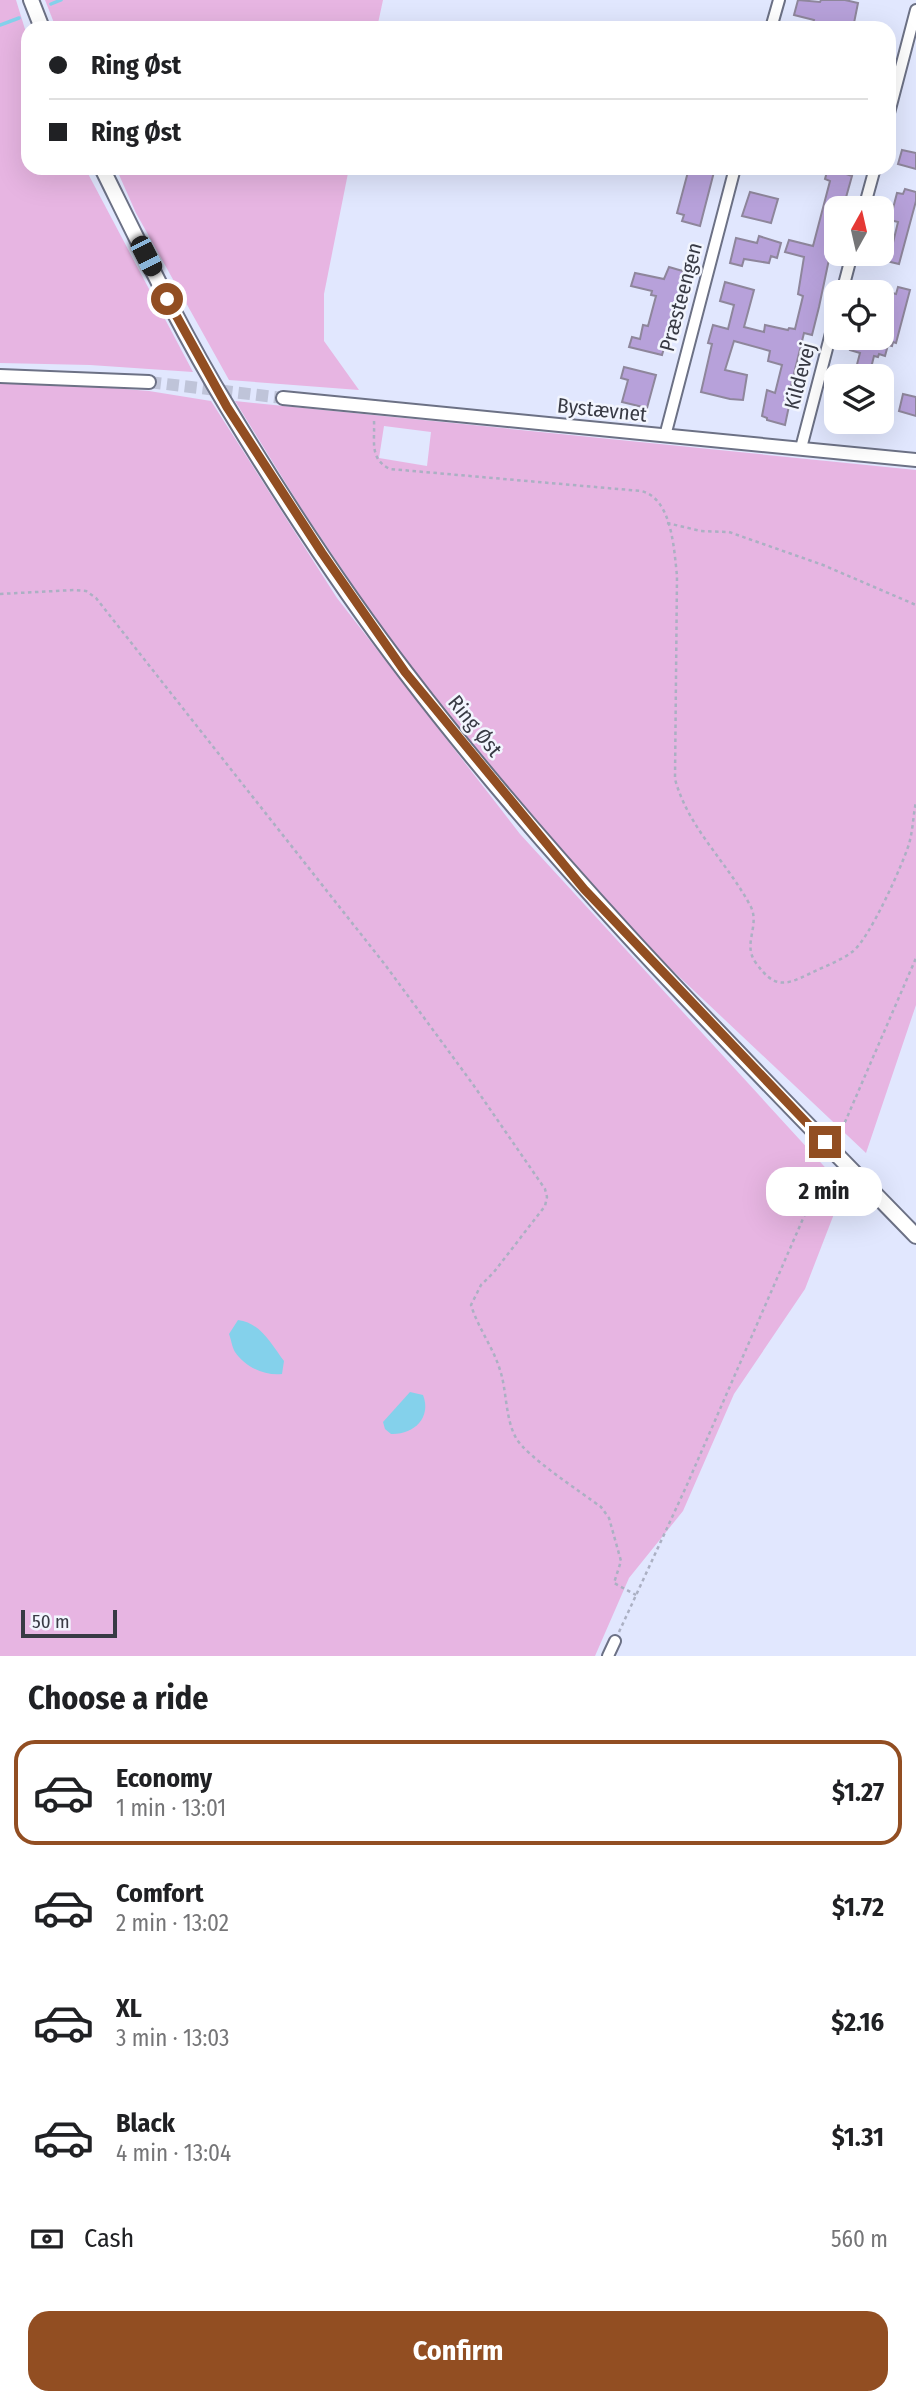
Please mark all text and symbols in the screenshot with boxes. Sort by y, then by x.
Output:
text: Ring Øst [91,50,181,81]
text: Ring Øst [91,117,181,148]
north arrow [824,196,894,266]
map controls [824,196,894,434]
car [128,233,165,279]
street label: Præsteengen [654,240,708,354]
button: locate [824,280,894,350]
route start [151,283,183,315]
street label: Kildevej [779,340,821,412]
button: layers [824,364,894,434]
street label: Bystævnet [556,392,648,428]
street label: Ring Øst [442,690,508,762]
route end [809,1126,841,1158]
callout: 2 min [767,1166,883,1216]
text: 2 min [799,1177,850,1205]
scale bar [21,1607,117,1639]
text: 50 m [32,1610,70,1633]
text: Choose a ride [28,1679,209,1717]
icon: car [32,1761,95,1824]
text: Economy [116,1763,212,1794]
text: $1.27 [832,1777,884,1808]
text: 1 min · 13:01 [116,1794,226,1822]
icon: car [32,1876,95,1939]
text: Comfort [116,1878,204,1909]
text: $1.72 [832,1892,884,1923]
text: 2 min · 13:02 [116,1909,229,1937]
icon: car [32,1991,95,2054]
text: XL [116,1993,142,2024]
text: $2.16 [831,2007,884,2038]
text: 3 min · 13:03 [116,2024,229,2052]
icon: car [32,2106,95,2169]
text: Black [116,2108,175,2139]
text: $1.31 [832,2122,884,2153]
text: 4 min · 13:04 [116,2139,231,2167]
icon: cash [28,2220,66,2258]
text: Cash [84,2223,134,2254]
text: 560 m [831,2225,888,2253]
button: Confirm [28,2311,888,2391]

